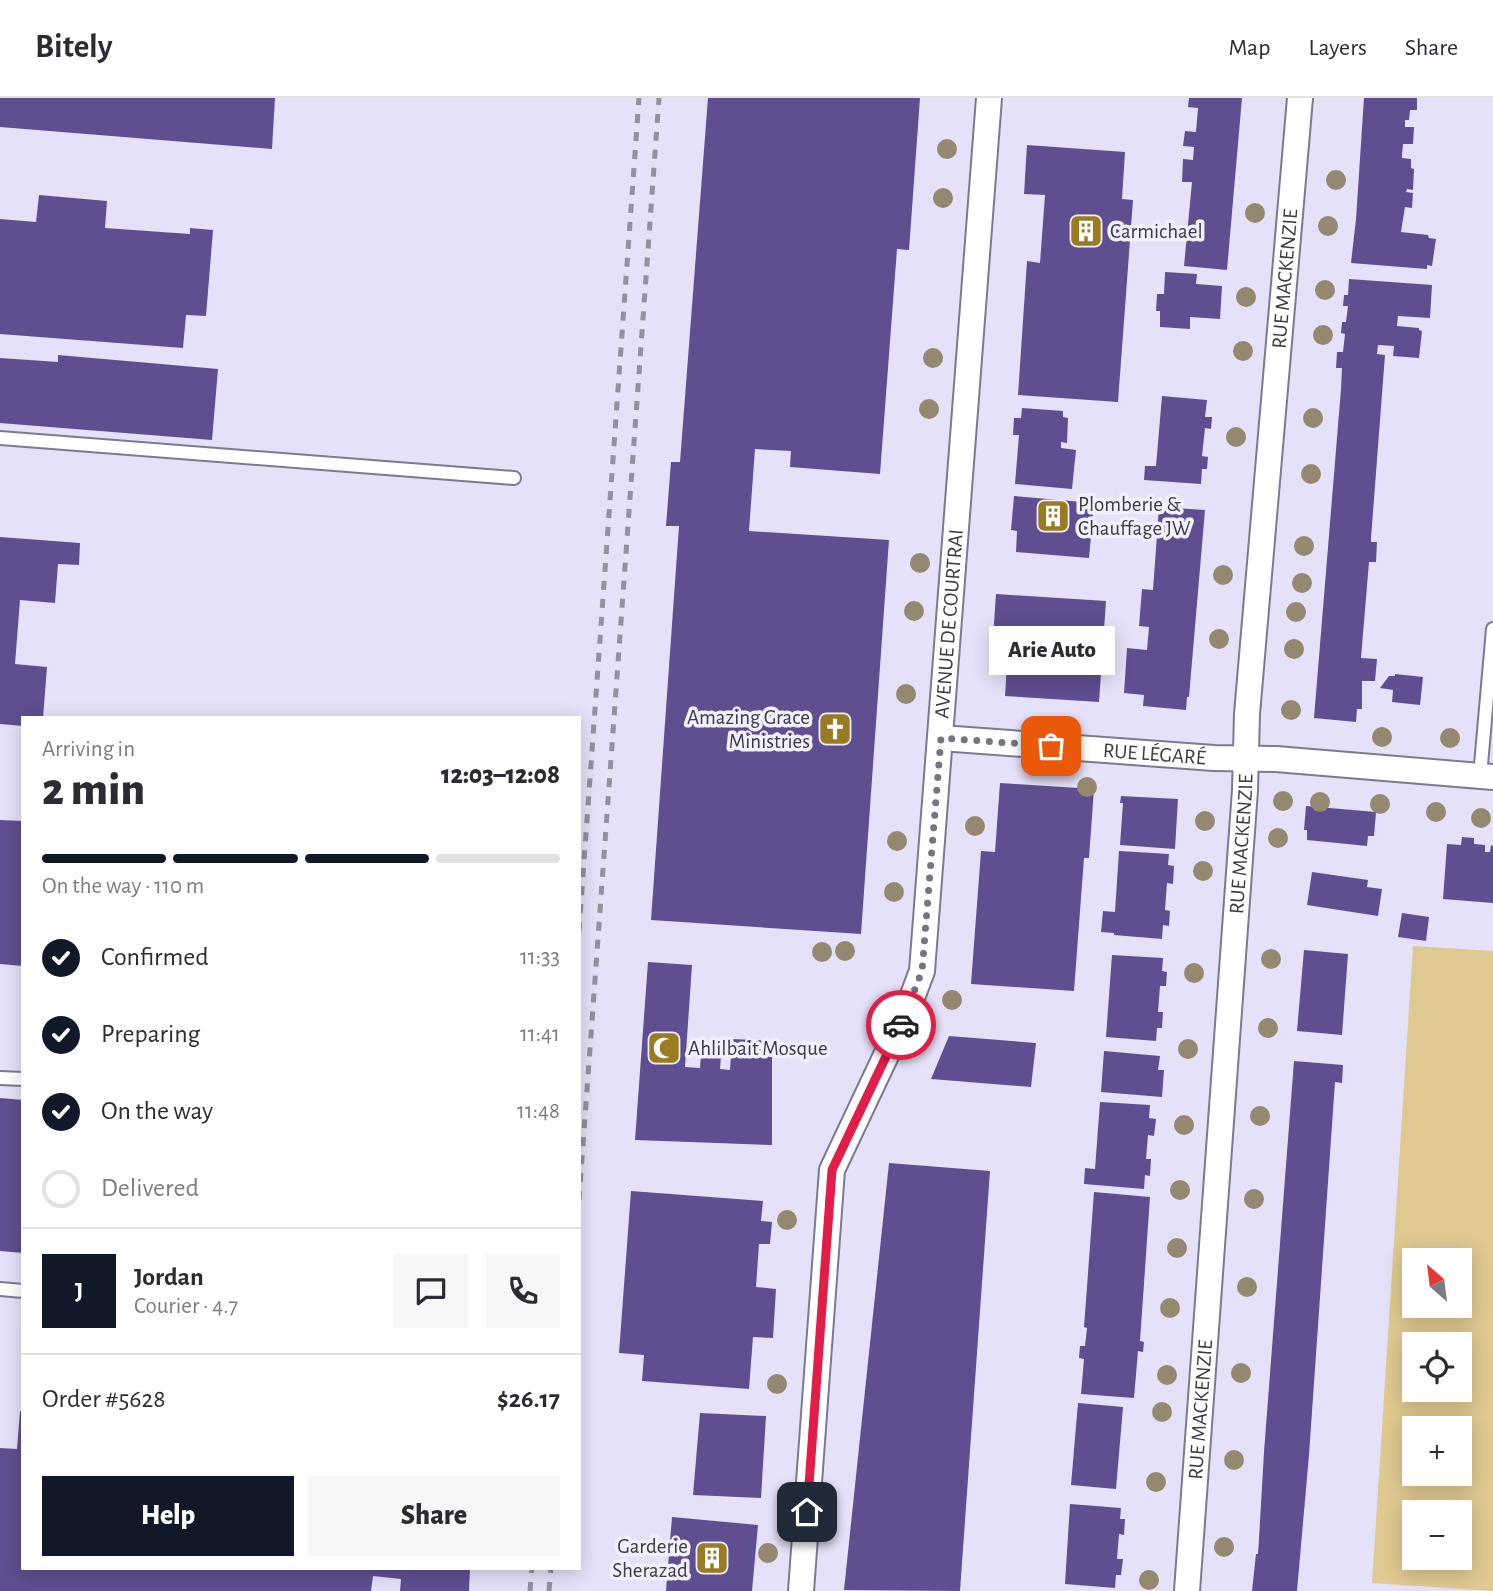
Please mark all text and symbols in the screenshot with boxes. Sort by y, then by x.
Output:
text: Bitely [35,31,113,64]
text: Map [1228,36,1270,60]
text: Layers [1308,36,1367,60]
text: Share [1405,36,1458,60]
street label: RUE MACKENZIE [1268,208,1301,349]
building icon: Carmichael [1067,212,1105,250]
place label: Carmichael [1110,221,1203,242]
place label: Plomberie & Chauffage JW [1078,494,1191,539]
building icon: Plomberie & Chauffage JW [1034,497,1072,535]
street label: AVENUE DE COURTRAI [931,528,966,719]
callout: Arie Auto [988,627,1114,676]
text: Arie Auto [1008,639,1096,662]
place label: Amazing Grace Ministries [687,707,810,752]
church icon: Amazing Grace Ministries [816,710,854,748]
pin [1021,716,1081,776]
icon: bag [1032,727,1070,765]
text: Arriving in [42,738,135,761]
street label: RUE LÉGARÉ [1102,739,1207,768]
text: 12:03–12:08 [441,762,560,788]
text: 2 min [42,767,145,813]
street label: RUE MACKENZIE [1226,774,1256,915]
text: On the way · 110 m [42,875,204,898]
icon: check [42,939,80,977]
text: Confirmed [101,944,209,970]
text: 11:33 [520,946,560,969]
courier [866,990,936,1060]
icon: car [882,1006,920,1044]
icon: check [42,1016,80,1054]
text: Preparing [101,1021,200,1047]
text: 11:41 [520,1023,560,1046]
mosque icon: Ahlilbait Mosque [645,1029,683,1067]
place label: Ahlilbait Mosque [688,1038,828,1059]
icon: check [42,1093,80,1131]
text: On the way [101,1098,213,1124]
text: 11:48 [517,1100,560,1123]
text: Delivered [101,1175,199,1201]
north arrow [1402,1248,1472,1318]
map controls [1402,1248,1472,1570]
button: chat [394,1254,468,1328]
button: phone [486,1254,560,1328]
text: Jordan [134,1264,204,1290]
text: J [75,1278,83,1304]
text: Courier · 4.7 [134,1295,238,1318]
button: locate [1402,1332,1472,1402]
street label: RUE MACKENZIE [1185,1339,1216,1480]
text: Order #5628 [42,1386,166,1412]
text: $26.17 [497,1386,560,1412]
button: + [1402,1416,1472,1486]
button: Help [42,1476,294,1556]
button: Share [308,1476,560,1556]
pin [777,1482,837,1542]
icon: home [788,1493,826,1531]
button: − [1402,1500,1472,1570]
place label: Garderie Sherazad [612,1536,688,1581]
building icon: Garderie Sherazad [693,1539,731,1577]

